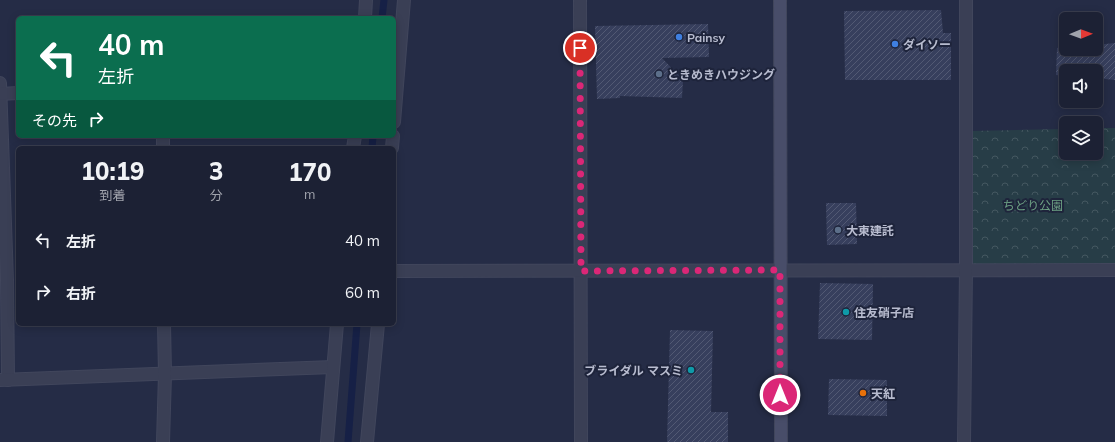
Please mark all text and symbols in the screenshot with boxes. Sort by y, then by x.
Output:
north arrow [1059,12,1103,56]
map controls [1059,12,1103,160]
text: 40 m [98,27,164,62]
place label: Painsy [687,30,725,45]
pin [563,31,597,65]
icon: left [32,32,84,84]
marker: Painsy [674,32,684,42]
icon: arrive [569,37,591,59]
place label: ダイソー [903,37,951,52]
marker: ダイソー [890,39,900,49]
button: sound [1059,64,1103,108]
text: 左折 [98,65,134,88]
place label: ときめきハウジング [667,67,775,82]
marker: ときめきハウジング [654,69,664,79]
icon: right [85,108,107,130]
text: その先 [32,111,77,130]
button: layers [1059,116,1103,160]
text: 10:19 [81,156,144,186]
text: 3 [209,156,224,186]
text: 170 [288,157,331,187]
text: m [304,186,315,202]
text: 到着 [100,187,126,203]
text: 分 [210,187,223,203]
park label: ちどり公園 [1003,198,1063,213]
place label: 大東建託 [846,223,894,238]
marker: 大東建託 [833,225,843,235]
icon: left [32,229,54,251]
text: 40 m [345,231,380,250]
text: 左折 [66,232,96,251]
icon: right [32,281,54,303]
text: 60 m [345,283,380,302]
text: 右折 [66,284,96,303]
place label: 住友硝子店 [854,305,914,320]
marker: 住友硝子店 [841,307,851,317]
place label: ブライダル マスミ [584,363,683,378]
marker: ブライダル マスミ [686,365,696,375]
position arrow [759,374,801,416]
place label: 天紅 [871,386,895,401]
marker: 天紅 [858,388,868,398]

